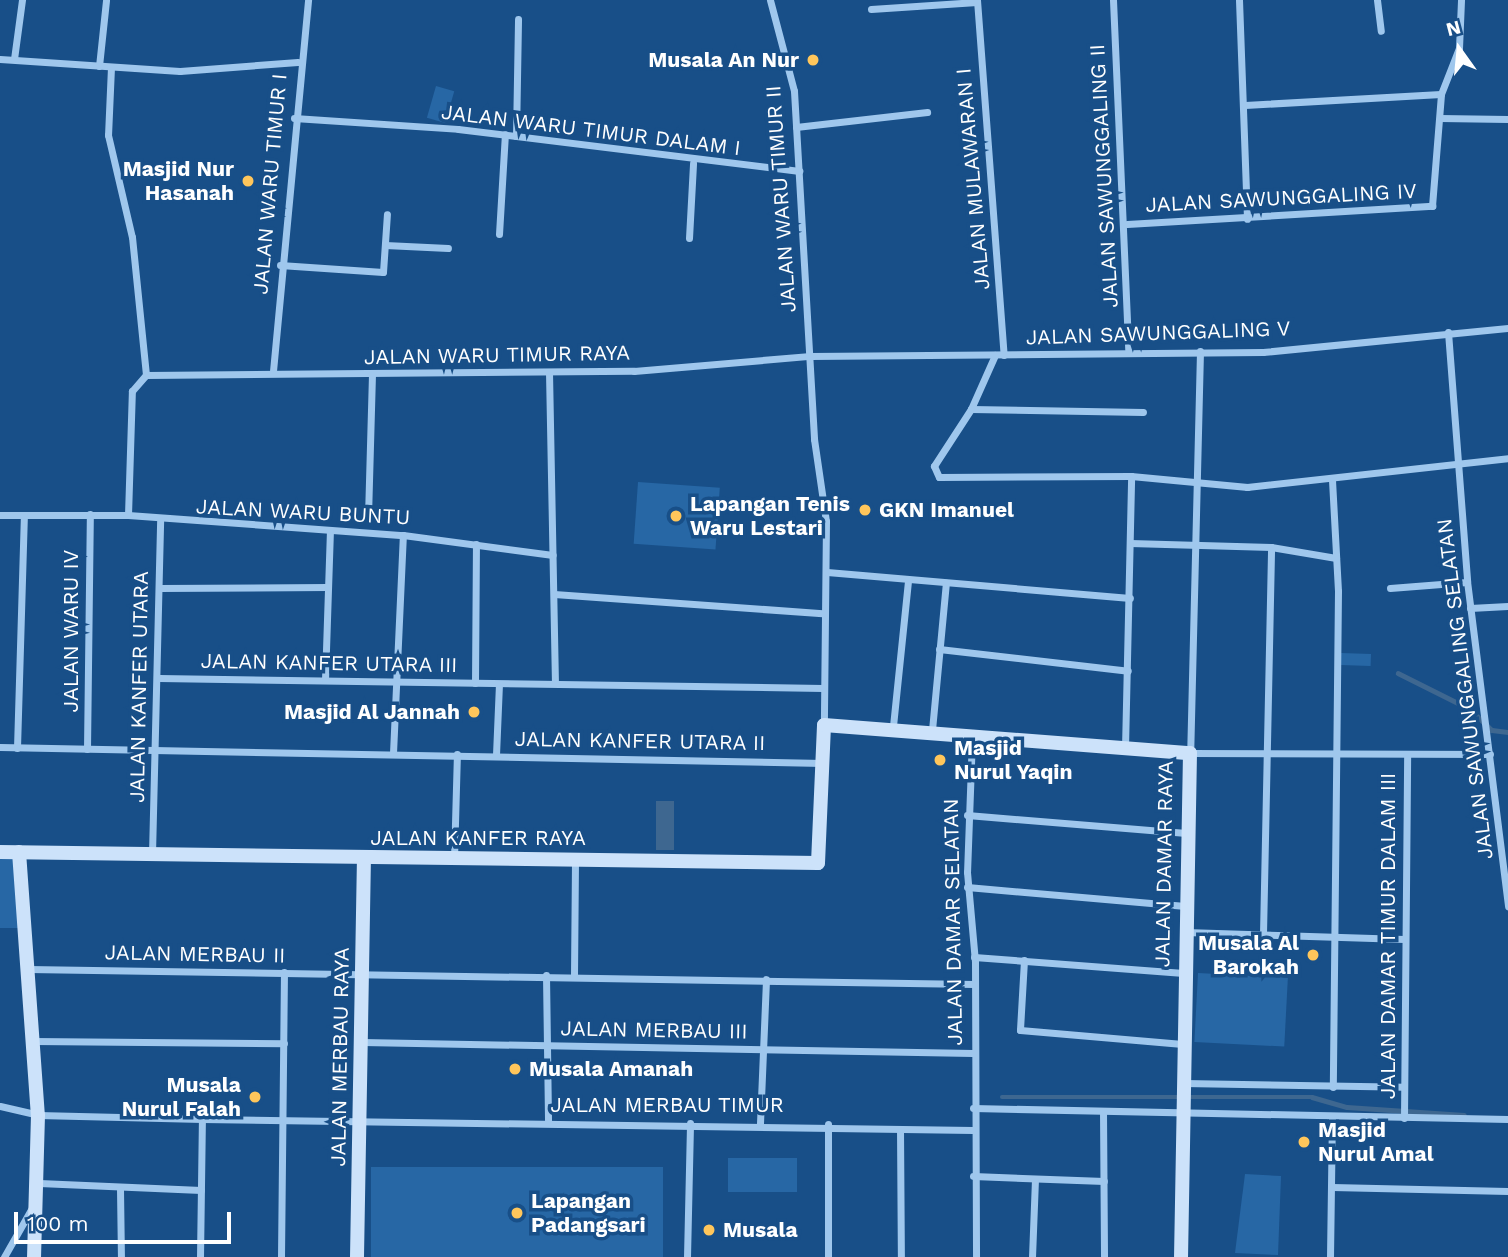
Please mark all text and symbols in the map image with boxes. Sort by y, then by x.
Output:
north arrow [1424,14,1494,84]
text: N [1444,15,1463,41]
street label: JALAN SAWUNGGALING II [1085,43,1123,309]
place label: Musala An Nur [648,47,799,73]
marker: Musala An Nur [805,52,821,68]
street label: JALAN MULAWARAN I [951,67,995,291]
street label: JALAN WARU TIMUR I [248,72,292,296]
street label: JALAN WARU TIMUR II [760,84,802,314]
street label: JALAN WARU TIMUR DALAM I [439,99,743,161]
place label: Masjid Nur Hasanah [123,156,234,206]
marker: Masjid Nur Hasanah [240,173,256,189]
street label: JALAN SAWUNGGALING IV [1145,178,1417,218]
street label: JALAN SAWUNGGALING V [1025,316,1291,350]
street label: JALAN WARU TIMUR RAYA [363,340,631,370]
place label: Lapangan Tenis Waru Lestari [690,491,850,541]
street label: JALAN WARU BUNTU [195,494,411,530]
place label: GKN Imanuel [879,497,1014,523]
marker: GKN Imanuel [857,502,873,518]
marker: Lapangan Tenis Waru Lestari [668,508,684,524]
street label: JALAN SAWUNGGALING SELATAN [1432,517,1498,861]
street label: JALAN WARU IV [58,549,84,713]
street label: JALAN KANFER UTARA [124,571,154,803]
street label: JALAN KANFER UTARA III [200,648,458,678]
place label: Masjid Al Jannah [283,699,460,725]
marker: Masjid Al Jannah [466,704,482,720]
street label: JALAN KANFER UTARA II [514,726,766,756]
place label: Masjid Nurul Yaqin [954,735,1073,785]
marker: Masjid Nurul Yaqin [932,752,948,768]
street label: JALAN DAMAR RAYA [1150,760,1178,968]
street label: JALAN DAMAR TIMUR DALAM III [1375,772,1401,1100]
street label: JALAN DAMAR SELATAN [938,798,968,1046]
street label: JALAN KANFER RAYA [370,825,586,851]
place label: Musala Al Barokah [1197,930,1299,980]
street label: JALAN MERBAU II [104,940,286,968]
street label: JALAN MERBAU RAYA [325,947,355,1167]
marker: Musala Al Barokah [1305,947,1321,963]
street label: JALAN MERBAU III [560,1016,748,1044]
place label: Musala Amanah [529,1056,694,1082]
marker: Musala Amanah [507,1061,523,1077]
place label: Musala Nurul Falah [121,1072,241,1122]
marker: Musala Nurul Falah [247,1089,263,1105]
street label: JALAN MERBAU TIMUR [550,1092,784,1118]
place label: Masjid Nurul Amal [1318,1117,1434,1167]
marker: Masjid Nurul Amal [1296,1134,1312,1150]
place label: Lapangan Padangsari [531,1188,646,1238]
scale bar [18,1198,234,1242]
marker: Lapangan Padangsari [509,1205,525,1221]
text: 100 m [27,1211,89,1236]
place label: Musala [723,1217,798,1243]
marker: Musala [701,1222,717,1238]

